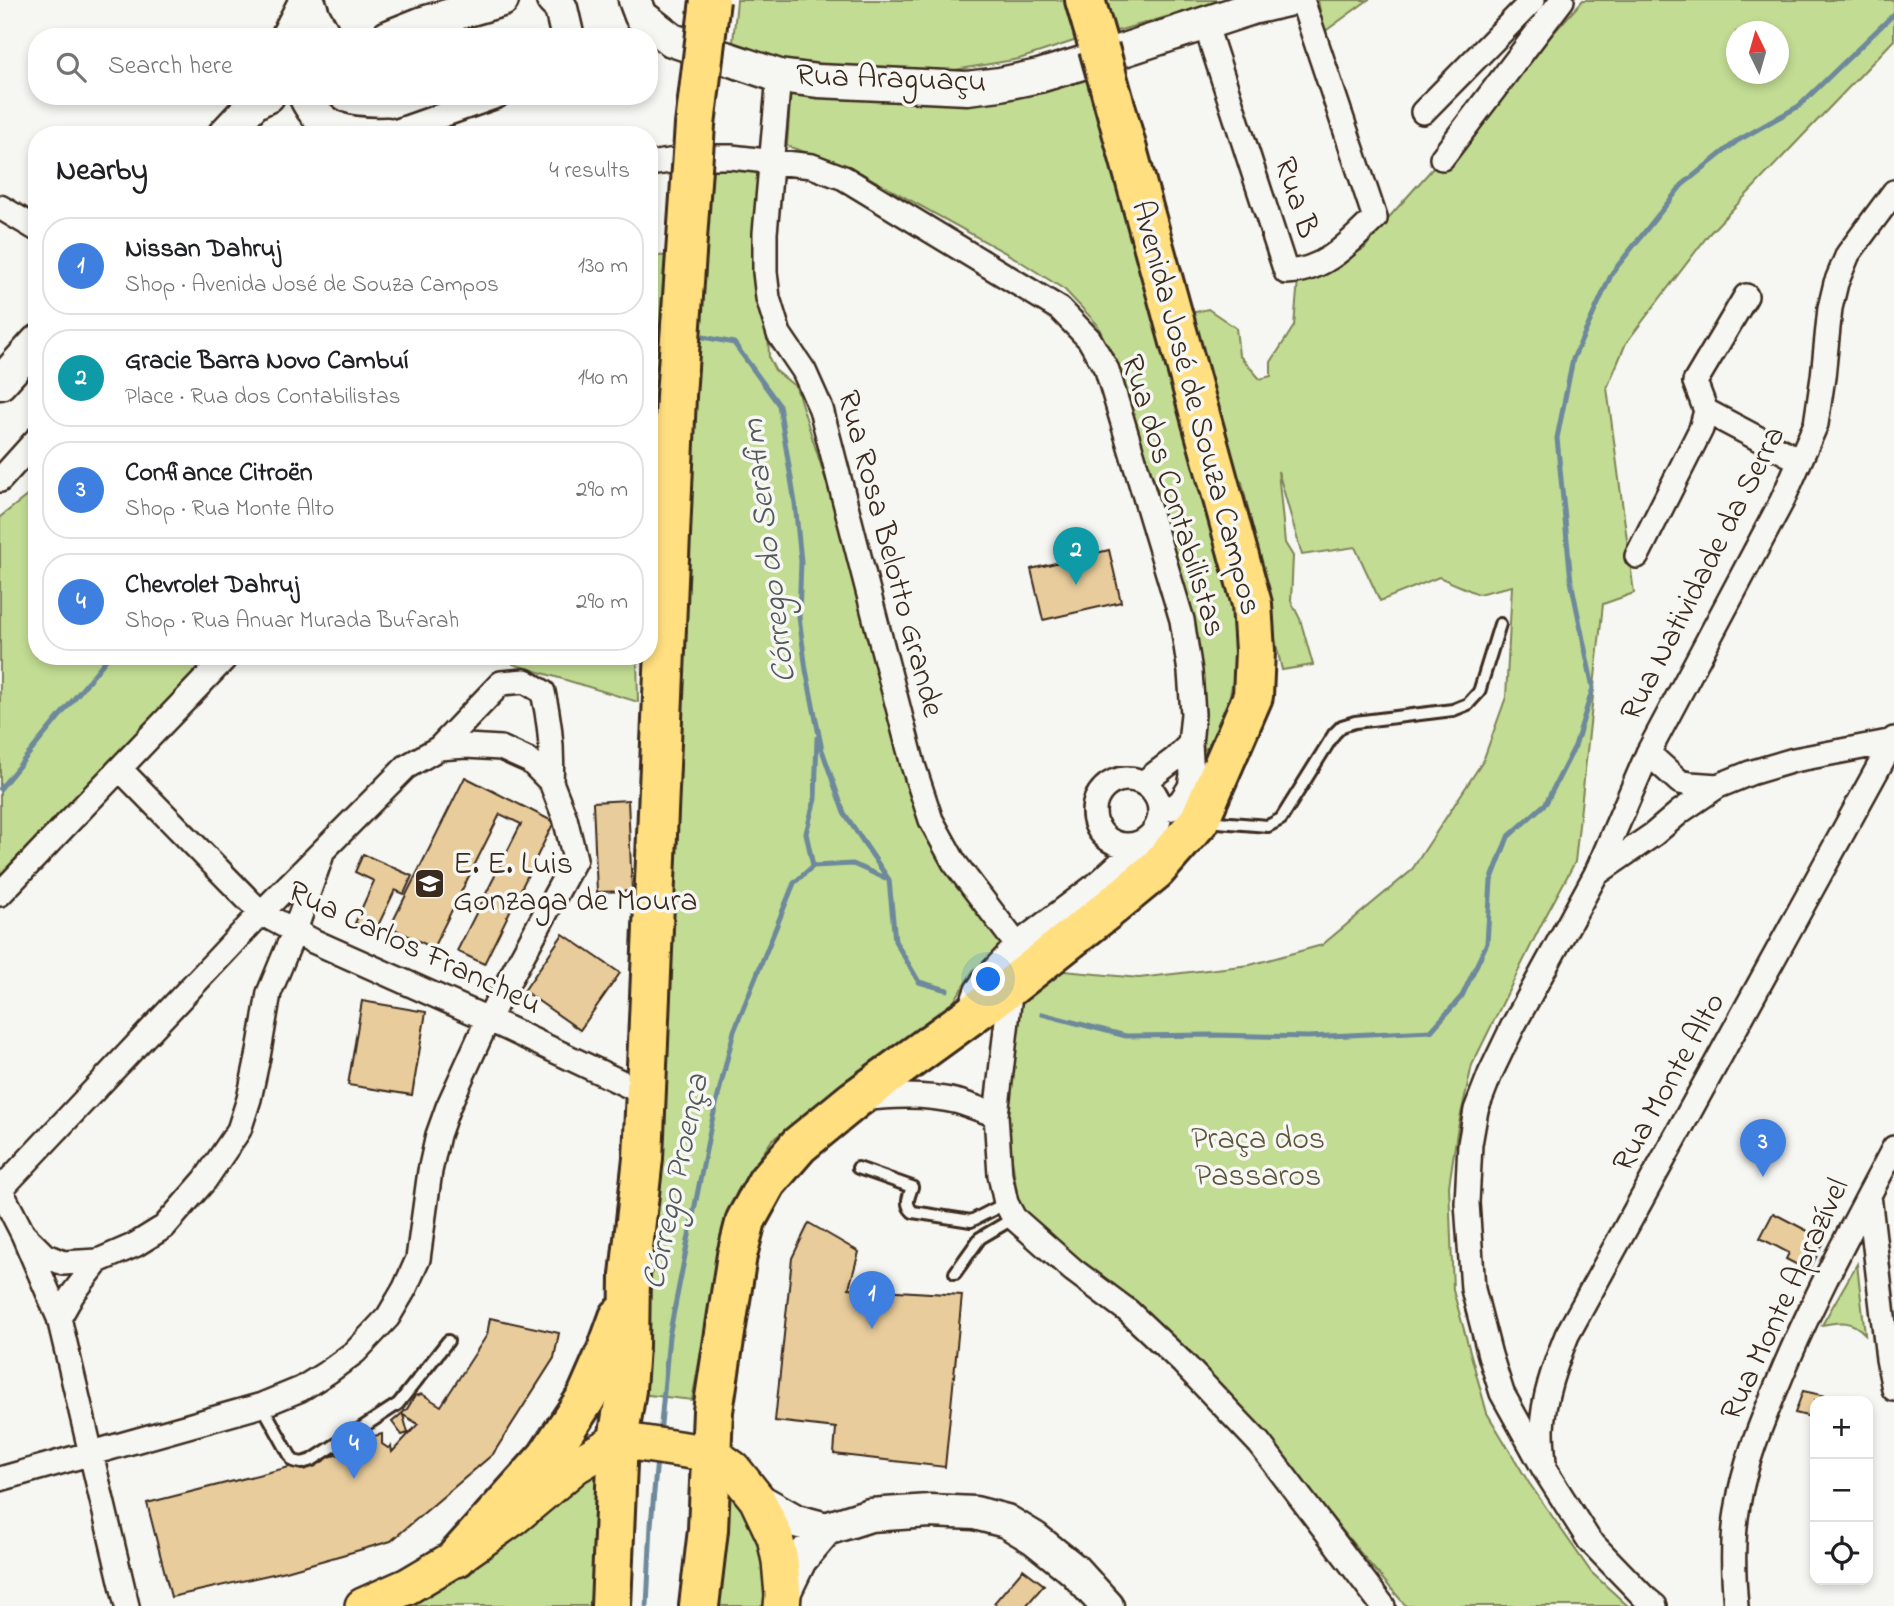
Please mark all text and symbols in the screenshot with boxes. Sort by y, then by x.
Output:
north arrow [1726,21,1789,84]
search box [28,28,658,105]
icon: search [52,48,90,86]
text: Search here [108,48,233,86]
street label: Rua Araguaçu [795,53,987,107]
text: Nearby [56,150,148,194]
street label: Rua B [1260,151,1330,245]
text: 4 results [549,155,630,188]
street label: Avenida José de Souza Campos [1117,195,1273,621]
text: Nissan Dahruj [125,231,281,269]
text: 1 [77,250,85,283]
text: 130 m [578,250,628,283]
text: Shop · Avenida José de Souza Campos [125,269,499,302]
text: Gracie Barra Novo Cambuí [125,343,409,381]
street label: Rua dos Contabilistas [1107,349,1237,643]
text: 2 [75,362,87,395]
text: 140 m [578,362,628,395]
text: Place · Rua dos Contabilistas [125,381,400,414]
street label: Rua Rosa Belotto Grande [823,385,955,723]
water label: Córrego do Serafim [730,416,811,686]
street label: Rua Natividade da Serra [1609,418,1799,730]
text: Confiance Citroën [125,455,313,493]
text: 3 [76,474,86,507]
text: 290 m [576,474,628,507]
text: Shop · Rua Monte Alto [125,493,334,526]
pin: 2 [1053,527,1099,585]
text: Chevrolet Dahruj [125,567,299,605]
text: 4 [76,586,86,619]
text: 290 m [576,586,628,619]
text: Shop · Rua Anuar Murada Bufarah [125,605,459,638]
place label: E. E. Luis Gonzaga de Moura [453,842,698,926]
school or university icon: E. E. Luis Gonzaga de Moura [413,866,447,900]
street label: Rua Carlos Francheu [279,870,549,1028]
your location [971,962,1005,996]
street label: Rua Monte Alto [1601,985,1739,1181]
water label: Córrego Proença [631,1069,724,1294]
park label: Praça dos Passaros [1191,1117,1325,1201]
pin: 3 [1740,1119,1786,1177]
street label: Rua Monte Aprazível [1709,1171,1863,1429]
pin: 1 [849,1271,895,1329]
map controls [1810,1396,1873,1585]
button: + [1810,1396,1873,1459]
pin: 4 [331,1421,377,1479]
button: − [1810,1459,1873,1522]
button: locate [1810,1522,1873,1585]

